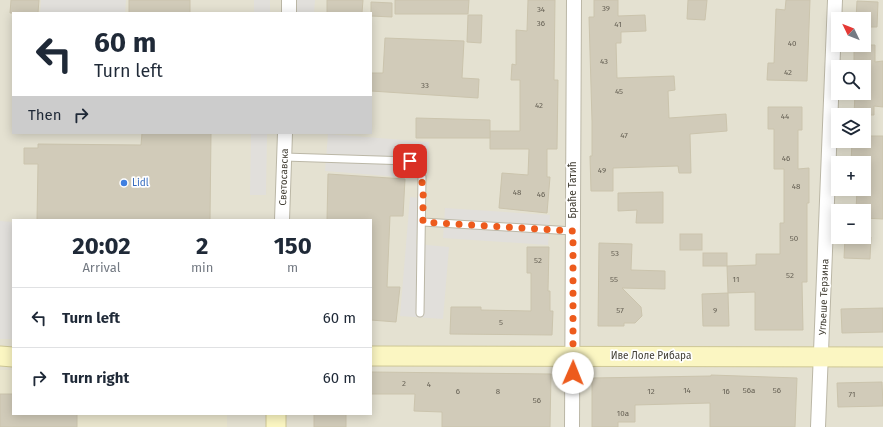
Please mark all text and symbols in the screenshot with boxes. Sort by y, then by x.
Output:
house number: 39 [602,4,610,13]
house number: 34 [537,5,546,14]
north arrow [831,12,871,52]
map controls [831,12,871,244]
house number: 36 [537,19,545,28]
house number: 41 [614,20,622,29]
text: 60 m [94,26,156,59]
icon: left [28,28,80,80]
house number: 40 [788,39,797,48]
house number: 43 [600,57,608,66]
text: Turn left [94,60,163,82]
button: search [831,60,871,100]
house number: 42 [784,68,792,77]
house number: 33 [421,81,429,90]
house number: 45 [615,87,623,96]
house number: 42 [535,101,543,110]
icon: right [70,104,92,126]
text: Then [28,106,62,124]
button: layers [831,108,871,148]
house number: 44 [781,112,790,121]
house number: 47 [620,131,628,140]
pin [393,144,427,178]
street label: Светосавска [277,148,291,206]
icon: arrive [399,150,421,172]
house number: 46 [782,154,790,163]
button: + [831,156,871,196]
street label: Браће Татић [567,161,579,219]
house number: 49 [598,166,606,175]
place label: Lidl [132,177,149,189]
marker: Lidl [119,178,129,188]
house number: 48 [792,182,801,191]
house number: 48 [513,188,522,197]
house number: 46 [537,190,545,199]
button: − [831,204,871,244]
text: 20:02 [72,232,131,260]
text: 2 [196,232,208,260]
text: 150 [274,232,312,260]
house number: 50 [790,234,799,243]
house number: 53 [611,249,619,258]
house number: 52 [534,256,542,265]
street label: Угљеше Терзина [817,259,831,335]
text: Arrival [82,260,121,275]
text: min [191,260,213,275]
text: m [287,260,298,275]
house number: 52 [786,271,794,280]
house number: 55 [610,275,618,284]
house number: 11 [733,275,739,284]
house number: 57 [616,306,624,315]
house number: 9 [713,306,717,315]
icon: left [28,307,50,329]
text: Turn left [62,309,120,327]
text: 60 m [323,309,356,327]
house number: 5 [499,318,503,327]
street label: Иве Лоле Рибара [611,350,691,362]
position arrow [552,352,594,394]
icon: right [28,367,50,389]
text: Turn right [62,369,129,387]
text: 60 m [323,369,356,387]
house number: 2 [402,379,406,388]
house number: 4 [427,380,432,389]
house number: 14 [683,386,692,395]
house number: 56a [743,386,755,395]
house number: 56 [773,386,781,395]
house number: 6 [456,387,460,396]
house number: 8 [496,387,501,396]
house number: 12 [647,387,655,396]
house number: 16 [722,387,730,396]
house number: 71 [849,390,855,399]
house number: 56 [533,396,541,405]
house number: 10a [617,409,629,418]

